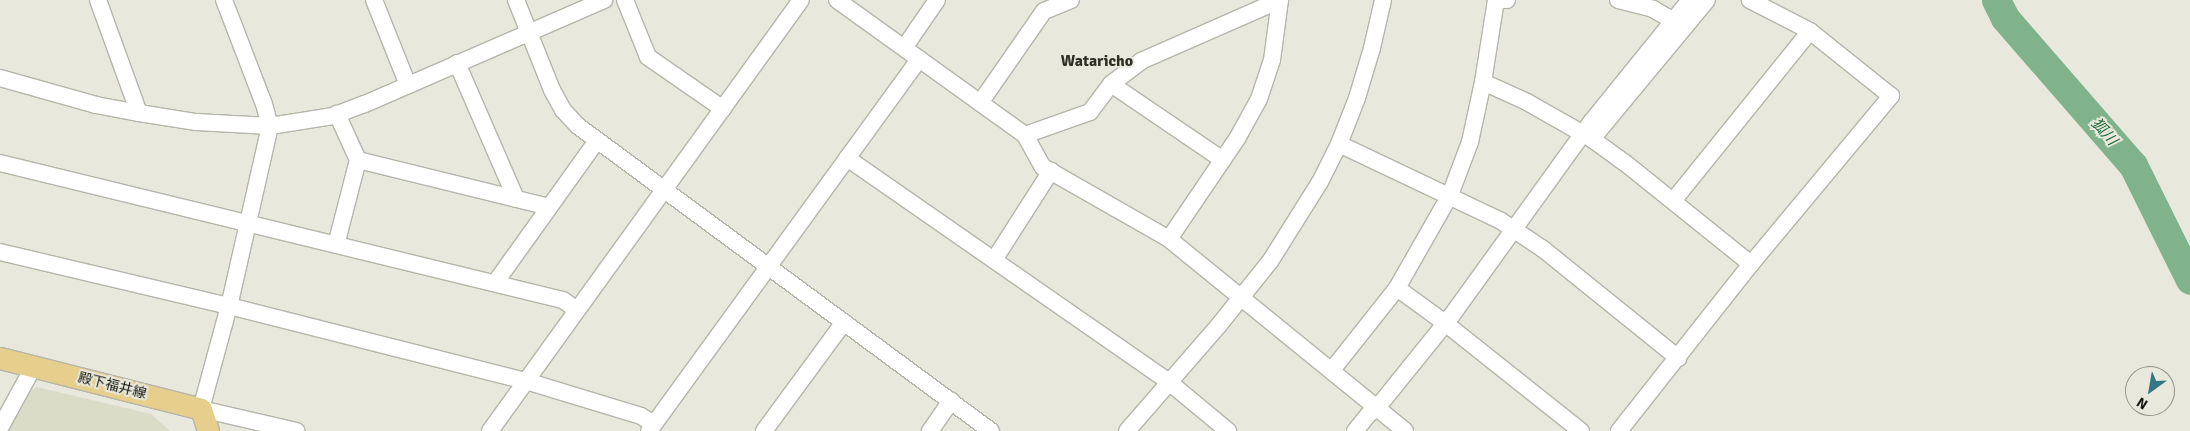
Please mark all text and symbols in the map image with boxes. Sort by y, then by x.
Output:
district label: Wataricho [1061,51,1133,71]
water label: 狐川 [2087,115,2121,149]
north arrow [2125,366,2175,416]
street label: 殿下福井線 [76,369,148,403]
text: N [2134,394,2151,413]

